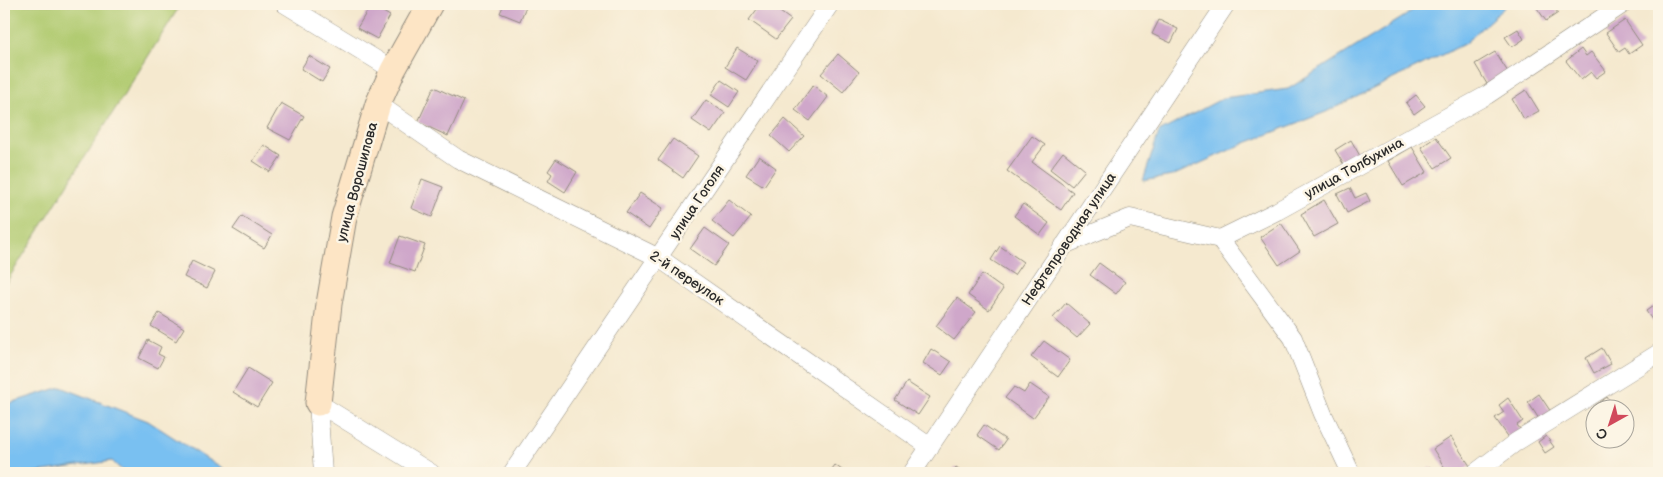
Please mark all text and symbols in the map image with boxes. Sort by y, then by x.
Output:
street label: улица Ворошилова [333,120,381,244]
street label: улица Толбухина [1302,133,1407,202]
street label: улица Гоголя [666,162,728,242]
street label: Нефтепроводная улица [1018,169,1120,309]
street label: 2-й переулок [647,247,728,309]
north arrow [1586,400,1636,450]
text: С [1593,424,1611,443]

